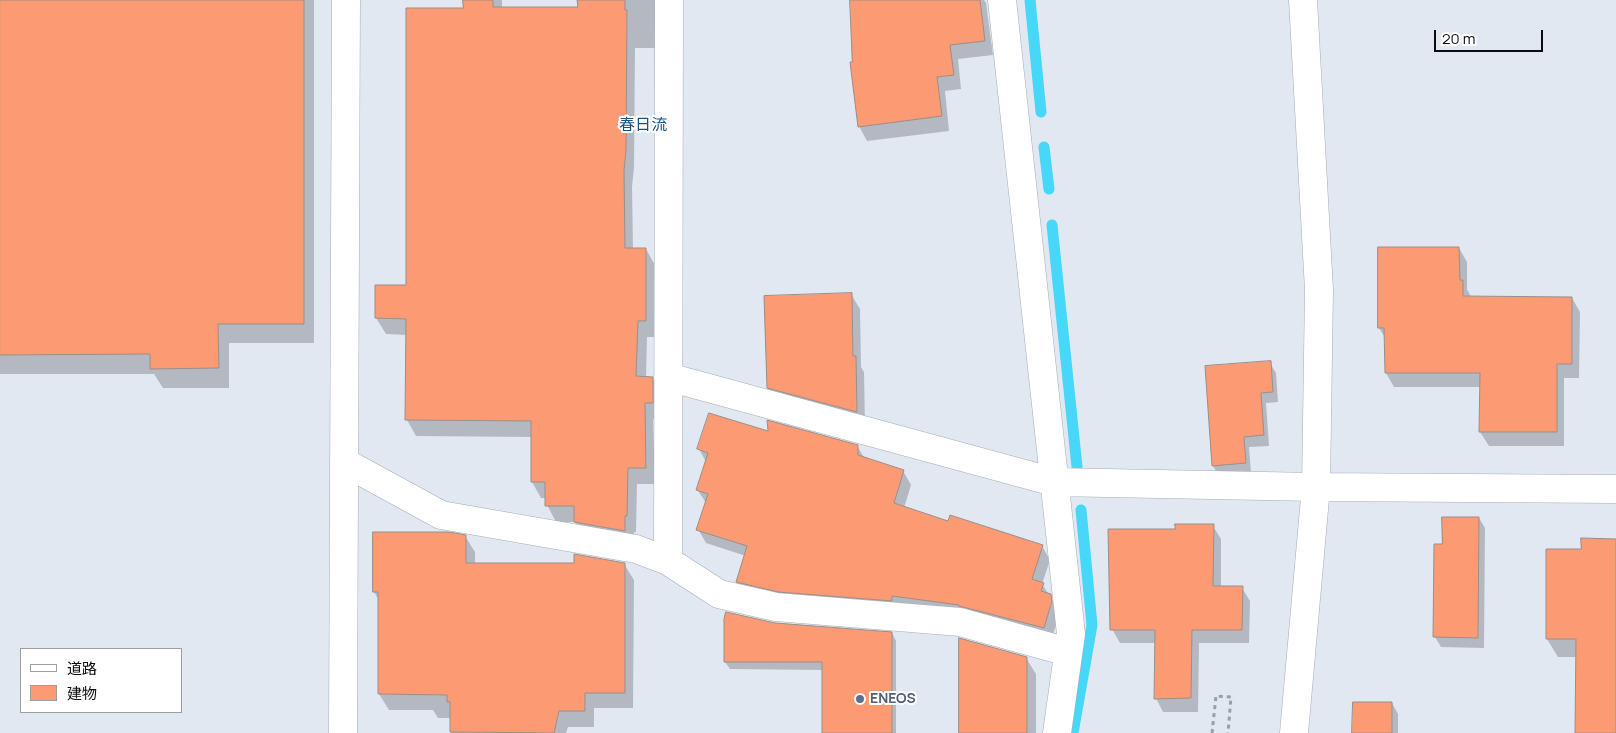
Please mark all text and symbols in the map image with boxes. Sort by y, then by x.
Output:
scale bar [1436,20,1545,52]
text: 20 m [1442,28,1475,49]
district label: 春日流 [619,116,667,136]
legend [20,648,182,713]
text: 道路 [67,658,97,679]
text: 建物 [67,683,97,704]
place label: ENEOS [870,691,916,707]
marker: ENEOS [854,693,866,705]

